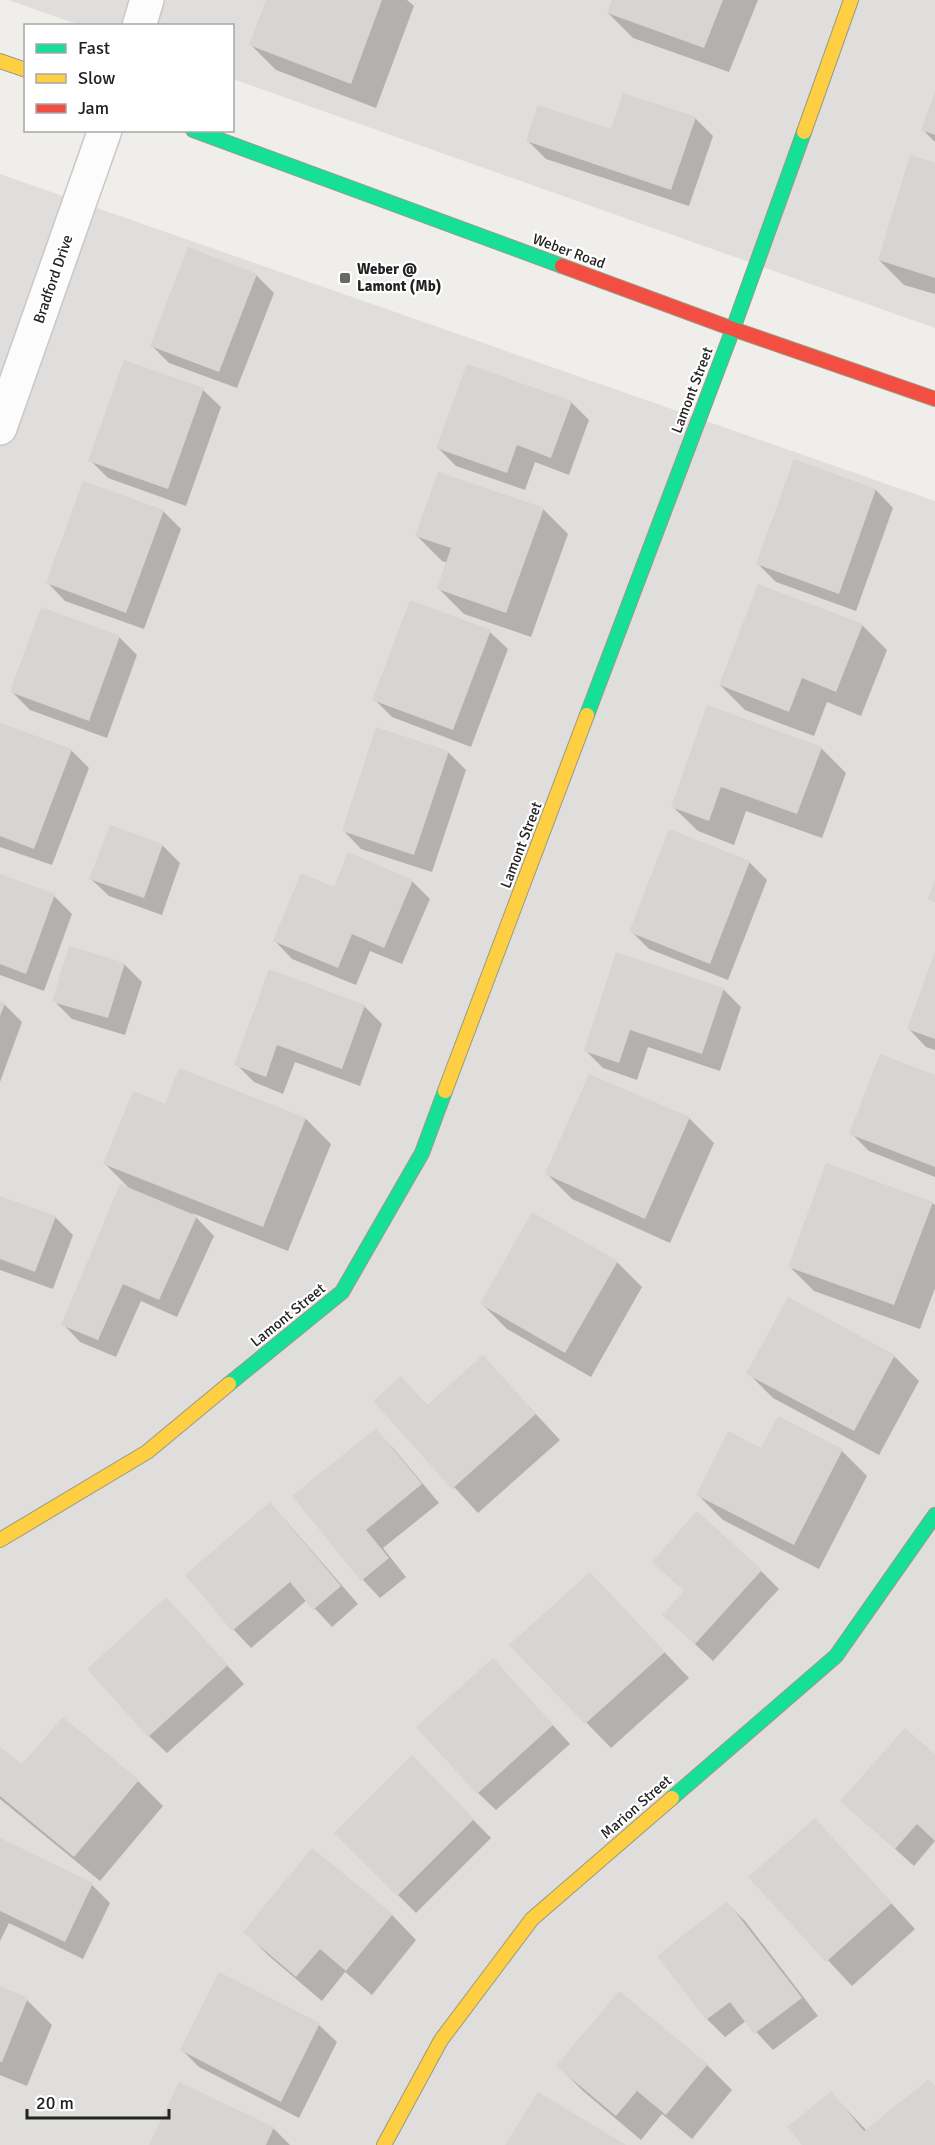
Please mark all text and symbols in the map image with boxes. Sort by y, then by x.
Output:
legend [24,24,234,132]
text: Fast [78,37,110,59]
text: Slow [78,67,115,89]
text: Jam [78,97,109,119]
street label: Weber Road [530,230,608,272]
street label: Bradford Drive [29,232,77,326]
place label: Weber @ Lamont (Mb) [357,260,441,295]
marker: Weber @ Lamont (Mb) [338,271,352,285]
street label: Lamont Street [667,344,717,436]
street label: Lamont Street [496,799,546,891]
street label: Lamont Street [247,1279,329,1351]
street label: Marion Street [597,1771,675,1843]
scale bar [27,2082,170,2120]
text: 20 m [36,2092,74,2114]

